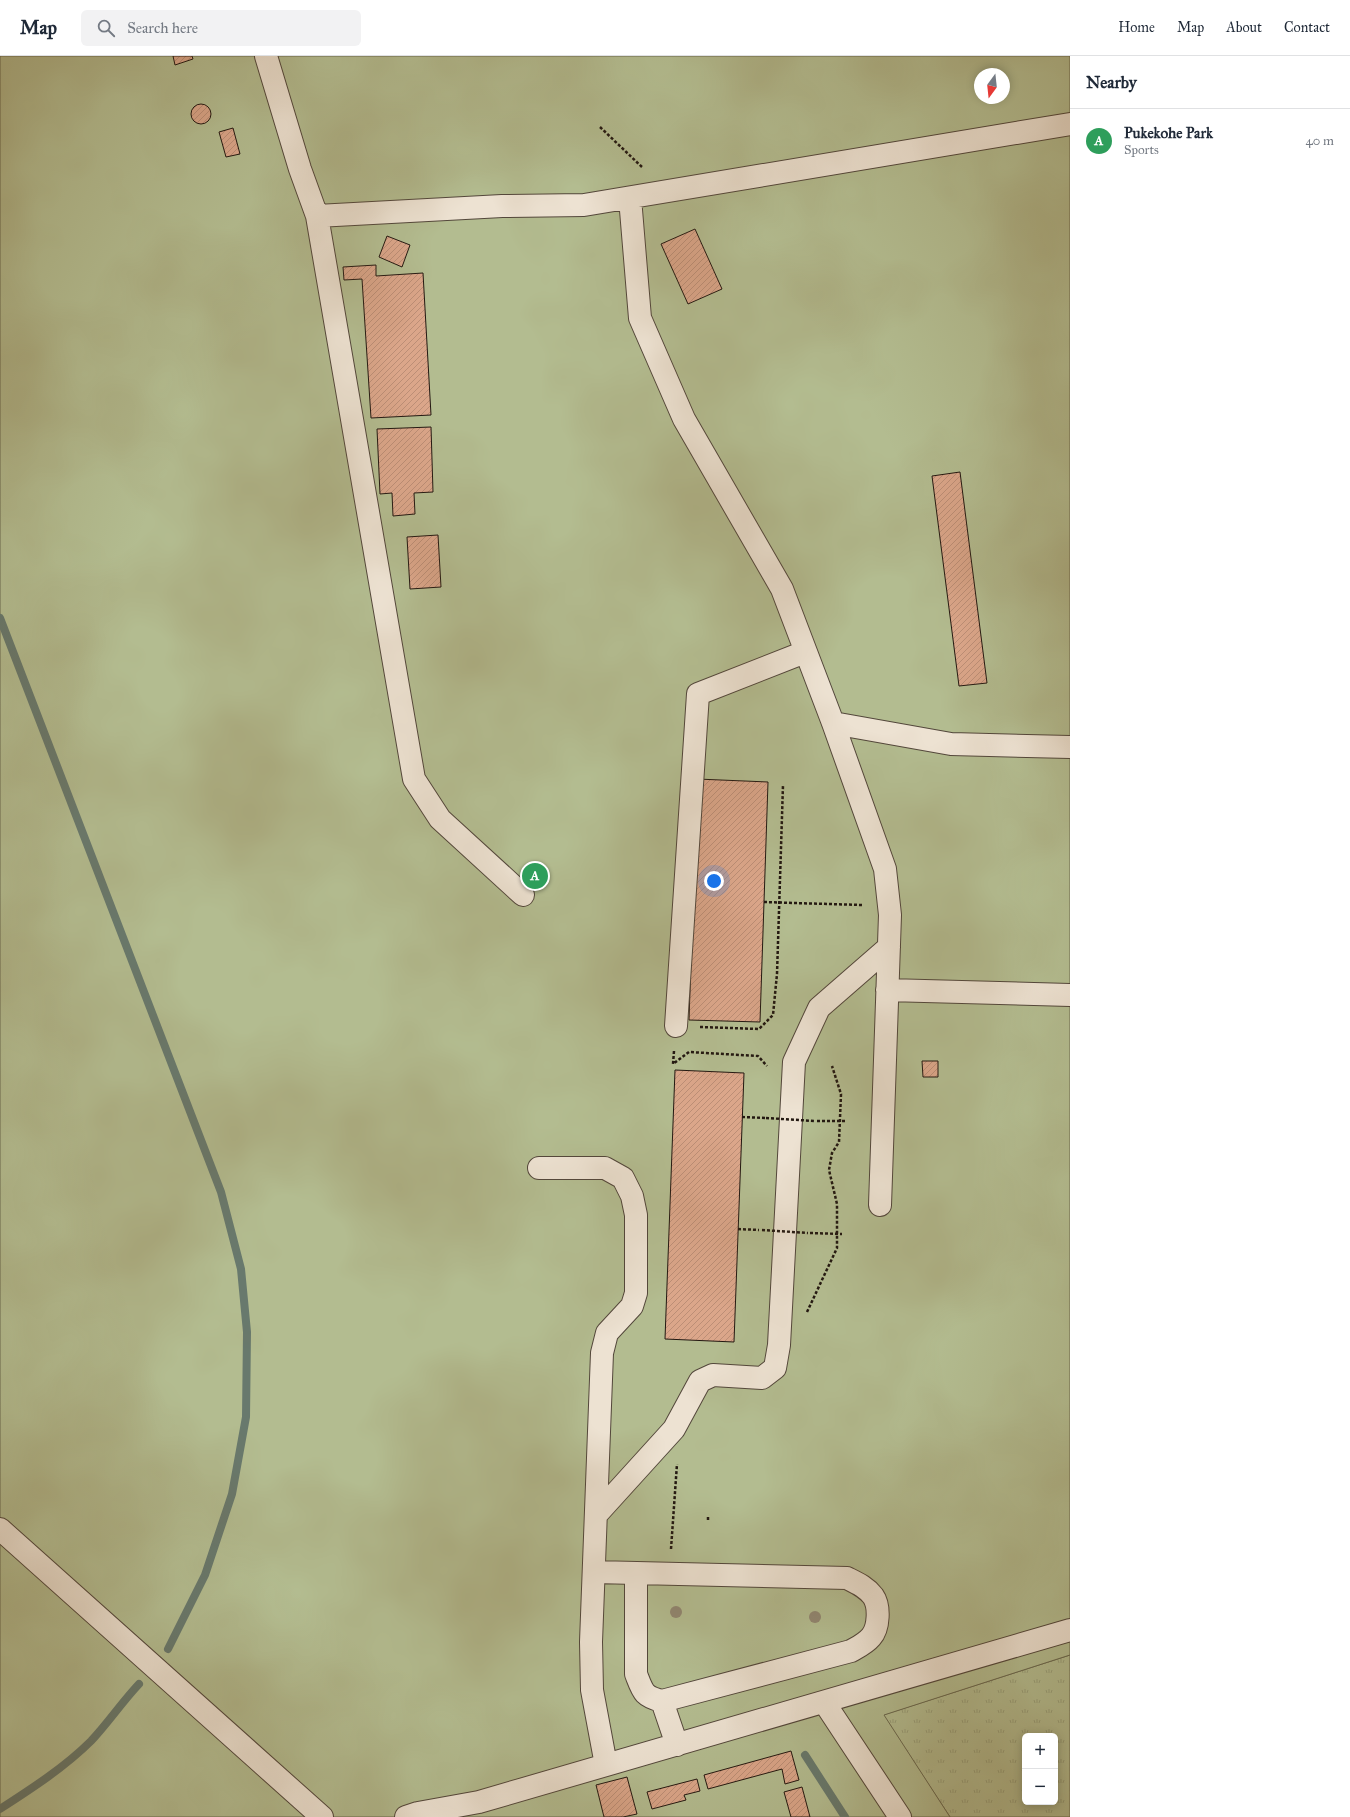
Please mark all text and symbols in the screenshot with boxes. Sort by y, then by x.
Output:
search box [81,10,361,46]
text: Map [20,16,57,39]
icon: search [95,17,117,39]
text: Search here [127,19,198,37]
text: Home [1118,19,1155,36]
text: Map [1177,19,1204,36]
text: About [1226,19,1262,36]
text: Contact [1284,19,1330,36]
north arrow [974,68,1010,104]
text: Nearby [1086,72,1137,93]
text: Pukekohe Park [1124,124,1213,142]
text: A [1095,133,1103,149]
text: 40 m [1305,133,1334,149]
text: Sports [1124,142,1159,158]
pin: A [522,861,548,891]
your location [704,871,724,891]
map controls [1022,1733,1058,1805]
button: + [1022,1733,1058,1769]
button: − [1022,1769,1058,1805]

